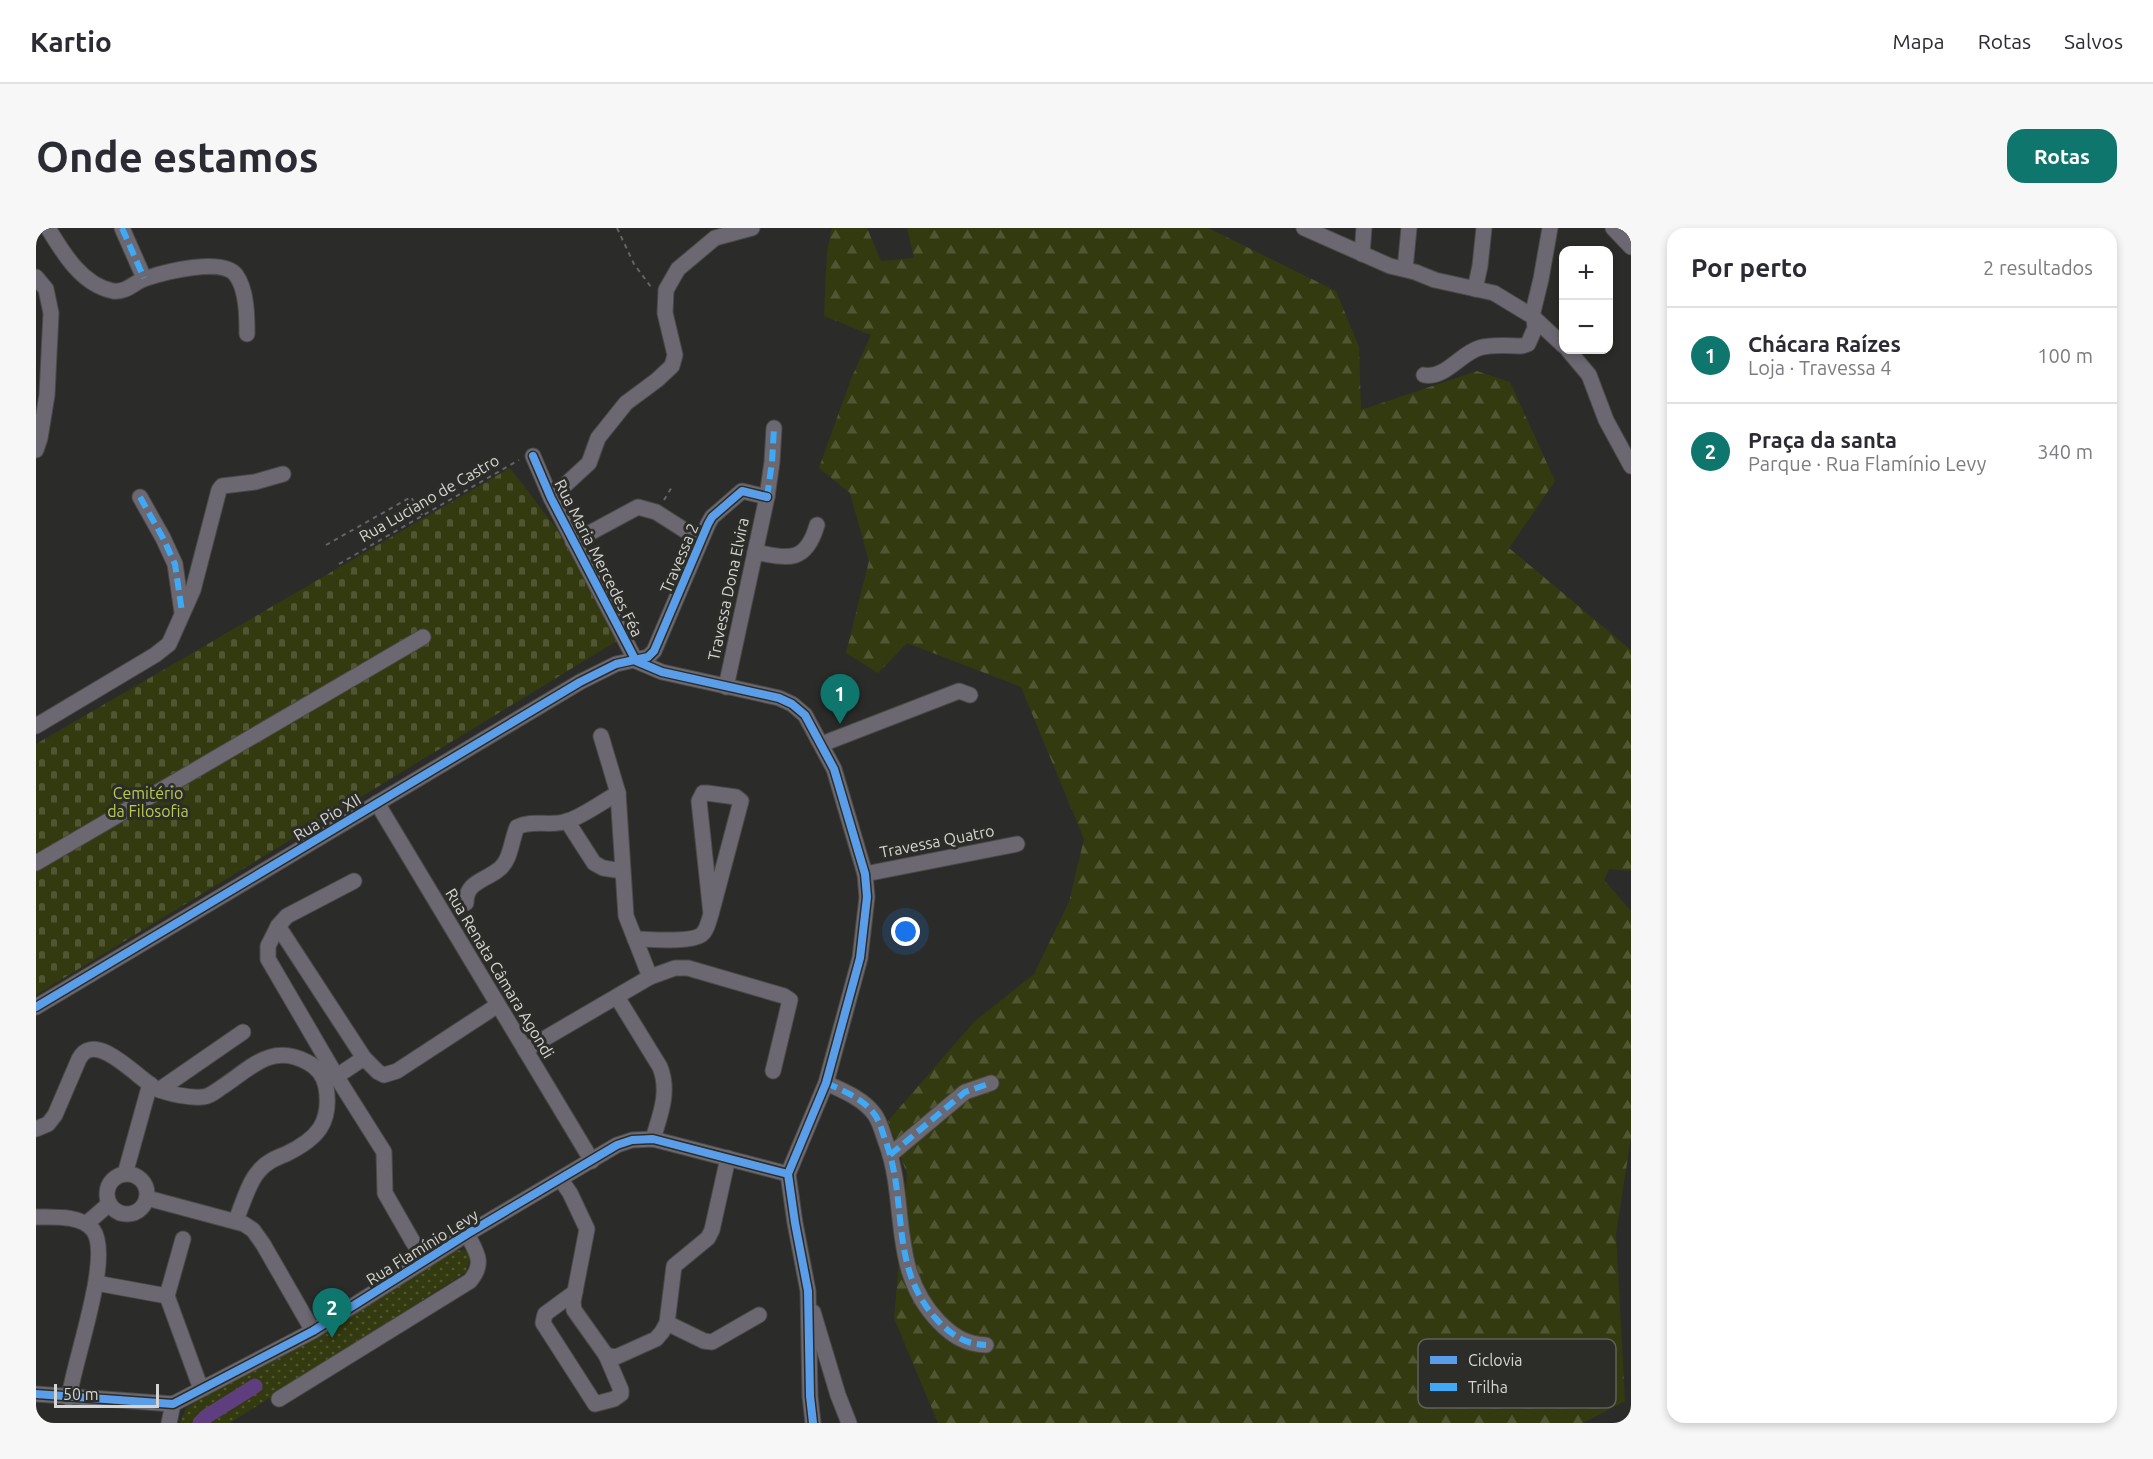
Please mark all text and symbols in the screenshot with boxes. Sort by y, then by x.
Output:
text: Kartio [30,26,112,57]
text: Mapa [1893,29,1945,53]
text: Rotas [1978,29,2031,53]
text: Salvos [2064,29,2123,53]
button: Rotas [2007,129,2117,183]
text: Onde estamos [36,133,319,180]
map controls [1559,246,1613,354]
button: + [1559,246,1613,300]
text: Por perto [1691,253,1807,282]
text: 2 resultados [1983,256,2093,279]
button: − [1559,300,1613,354]
text: Chácara Raízes [1748,331,1901,356]
text: 1 [1705,344,1716,367]
text: 100 m [2037,344,2093,367]
text: Loja · Travessa 4 [1748,356,1892,379]
text: Praça da santa [1748,427,1897,452]
text: 2 [1705,440,1716,463]
text: 340 m [2037,440,2093,463]
street label: Rua Luciano de Castro [356,451,502,545]
text: Parque · Rua Flamínio Levy [1748,452,1986,475]
street label: Rua Maria Mercedes Féa [551,476,647,640]
street label: Travessa Dona Elvira [704,516,752,662]
street label: Travessa 2 [656,520,702,596]
pin: 1 [820,674,860,724]
park label: Cemitério da Filosofia [107,784,189,820]
street label: Rua Pio XII [290,790,364,844]
street label: Travessa Quatro [878,821,996,861]
street label: Rua Renata Câmara Agondi [442,885,558,1061]
your location [891,917,920,946]
street label: Rua Flamínio Levy [363,1205,481,1289]
pin: 2 [312,1288,352,1338]
legend [1418,1339,1616,1408]
text: Ciclovia [1468,1351,1523,1369]
text: Trilha [1468,1378,1508,1396]
scale bar [54,1381,159,1408]
text: 50 m [63,1385,99,1403]

